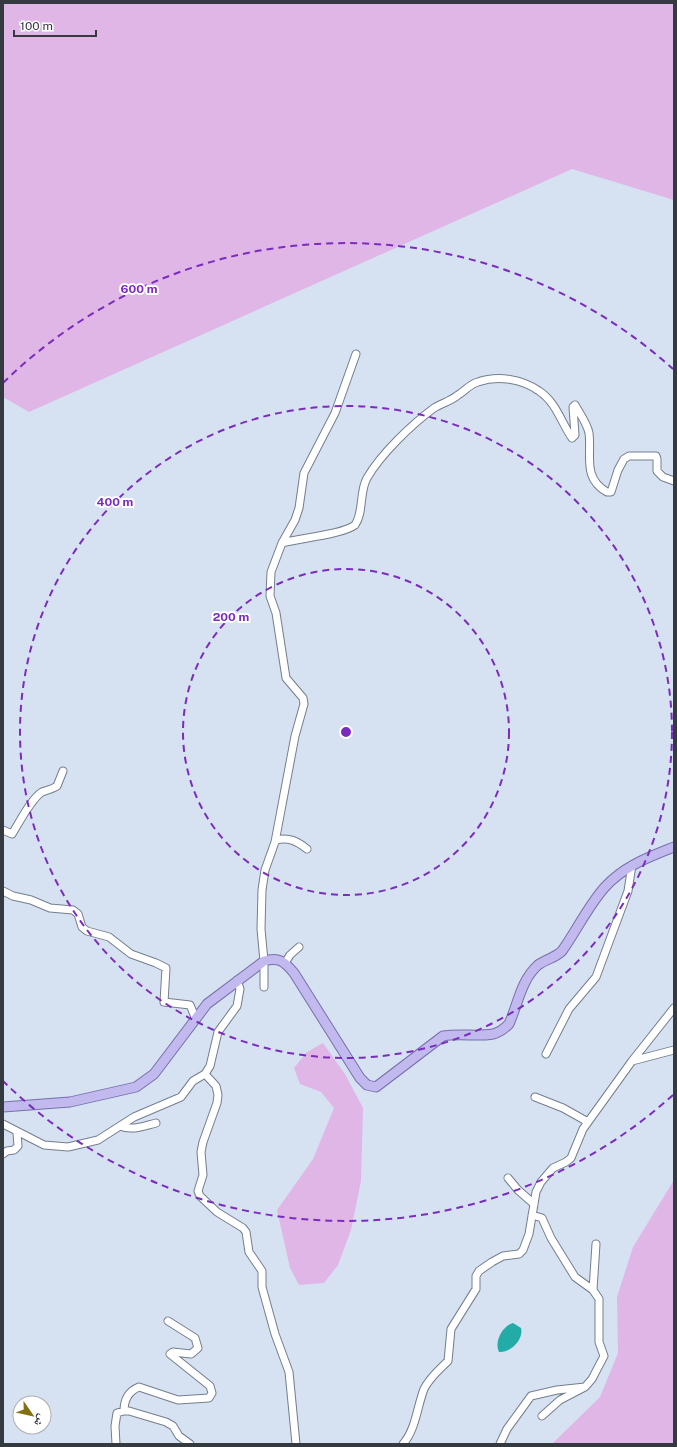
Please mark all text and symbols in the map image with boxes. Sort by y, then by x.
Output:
scale bar [14,12,96,38]
text: 100 m [20,19,53,33]
text: 600 m [121,282,158,296]
text: 400 m [97,495,134,509]
text: 200 m [213,610,249,624]
centre of rings [339,725,353,739]
north arrow [12,1395,52,1435]
text: ش [30,1411,49,1429]

